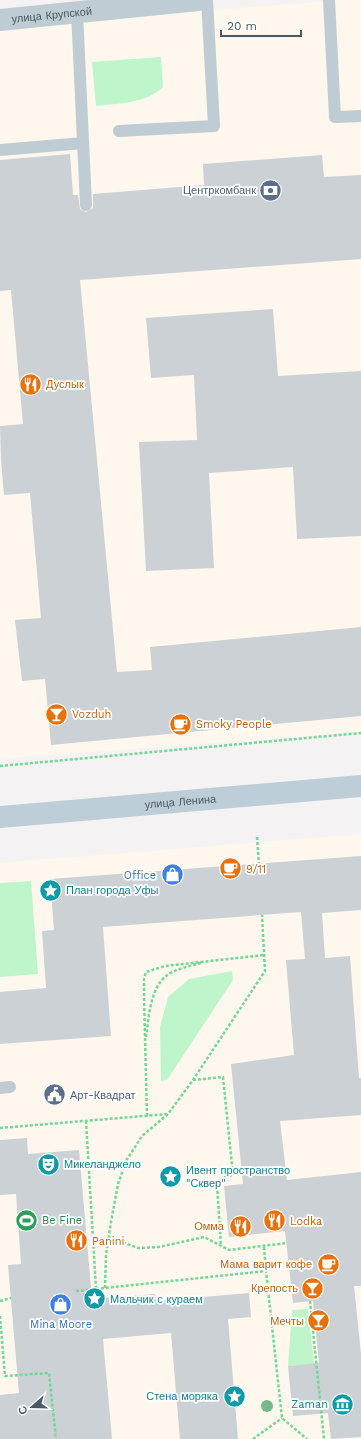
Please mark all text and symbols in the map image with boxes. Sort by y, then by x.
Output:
street label: улица Крупской [11,4,93,25]
scale bar [221,12,301,38]
text: 20 m [227,19,257,33]
bank icon: Центркомбанк [258,177,284,203]
place label: Центркомбанк [183,184,256,197]
restaurant icon: Дуслык [18,371,44,397]
place label: Дуслык [46,378,84,391]
bar icon: Vozduh [43,701,69,727]
place label: Vozduh [72,708,111,721]
cafe icon: Smoky People [168,711,194,737]
place label: Smoky People [196,718,272,731]
street label: улица Ленина [144,792,218,811]
cafe icon: 9/11 [218,856,244,882]
shop icon: Office [159,862,185,888]
place label: 9/11 [246,863,266,876]
place label: Office [124,869,156,882]
place icon: План города Уфы [37,877,63,903]
place label: План города Уфы [66,884,158,897]
public building icon: Арт-Квадрат [42,1082,68,1108]
place label: Арт-Квадрат [70,1089,136,1102]
theatre icon: Микеланджело [36,1151,62,1177]
place label: Микеланджело [64,1158,141,1171]
place icon: Ивент пространство "Сквер" [158,1163,184,1189]
place label: Ивент пространство "Сквер" [186,1164,290,1190]
sports icon: Be Fine [13,1207,39,1233]
restaurant icon: Lodka [261,1208,287,1234]
restaurant icon: Омма [227,1213,253,1239]
place label: Be Fine [42,1214,82,1227]
place label: Lodka [290,1215,322,1228]
place label: Омма [194,1220,225,1233]
restaurant icon: Panini [64,1228,90,1254]
place label: Panini [92,1235,124,1248]
cafe icon: Мама варит кофе [315,1251,341,1277]
place label: Мама варит кофе [220,1258,312,1271]
bar icon: Крепость [300,1275,326,1301]
place label: Крепость [251,1282,298,1295]
place icon: Мальчик с кураем [81,1286,107,1312]
shop icon: Mina Moore [48,1291,74,1317]
place label: Мальчик с кураем [110,1293,203,1306]
bar icon: Мечты [306,1308,332,1334]
place label: Мечты [270,1315,304,1328]
place label: Mina Moore [30,1318,92,1331]
place icon: Стена моряка [221,1383,247,1409]
north arrow [12,1387,52,1427]
place label: Стена моряка [146,1390,219,1403]
museum icon: Zaman [330,1391,356,1417]
place label: Zaman [291,1398,328,1411]
text: С [16,1404,31,1416]

